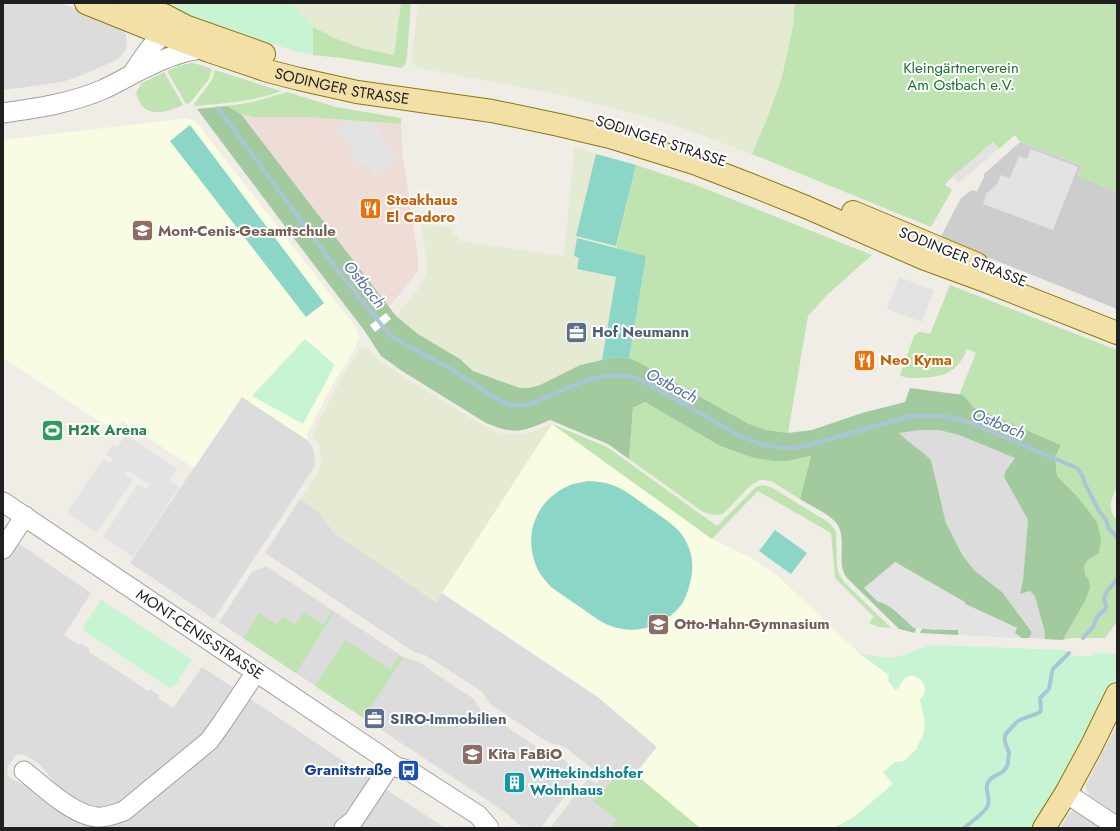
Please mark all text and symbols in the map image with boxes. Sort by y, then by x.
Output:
park label: Kleingärtnerverein Am Ostbach e.V. [903,57,1019,96]
street label: SODINGER STRASSE [272,62,411,110]
street label: SODINGER STRASSE [593,109,729,173]
place label: Steakhaus El Cadoro [386,189,458,228]
restaurant icon: Steakhaus El Cadoro [357,196,383,222]
school or university icon: Mont-Cenis-Gesamtschule [129,218,155,244]
place label: Mont-Cenis-Gesamtschule [158,220,336,242]
street label: SODINGER STRASSE [896,221,1030,293]
water label: Ostbach [338,255,391,313]
office icon: Hof Neumann [563,319,589,345]
place label: Hof Neumann [592,321,689,343]
restaurant icon: Neo Kyma [852,347,878,373]
place label: Neo Kyma [880,349,952,371]
water label: Ostbach [642,362,702,409]
water label: Ostbach [969,402,1029,445]
sports icon: H2K Arena [39,417,65,443]
place label: H2K Arena [68,419,147,441]
street label: MONT-CENIS-STRASSE [132,583,268,685]
school or university icon: Otto-Hahn-Gymnasium [645,611,671,637]
place label: Otto-Hahn-Gymnasium [674,613,830,635]
office icon: SIRO-Immobilien [361,706,387,732]
place label: SIRO-Immobilien [390,708,507,730]
school or university icon: Kita FaBiO [459,741,485,767]
place label: Kita FaBiO [488,743,562,765]
bus stop icon: Granitstraße [395,757,421,783]
place label: Granitstraße [305,759,392,781]
place label: Wittekindshofer Wohnhaus [530,762,644,801]
building icon: Wittekindshofer Wohnhaus [502,769,528,795]

